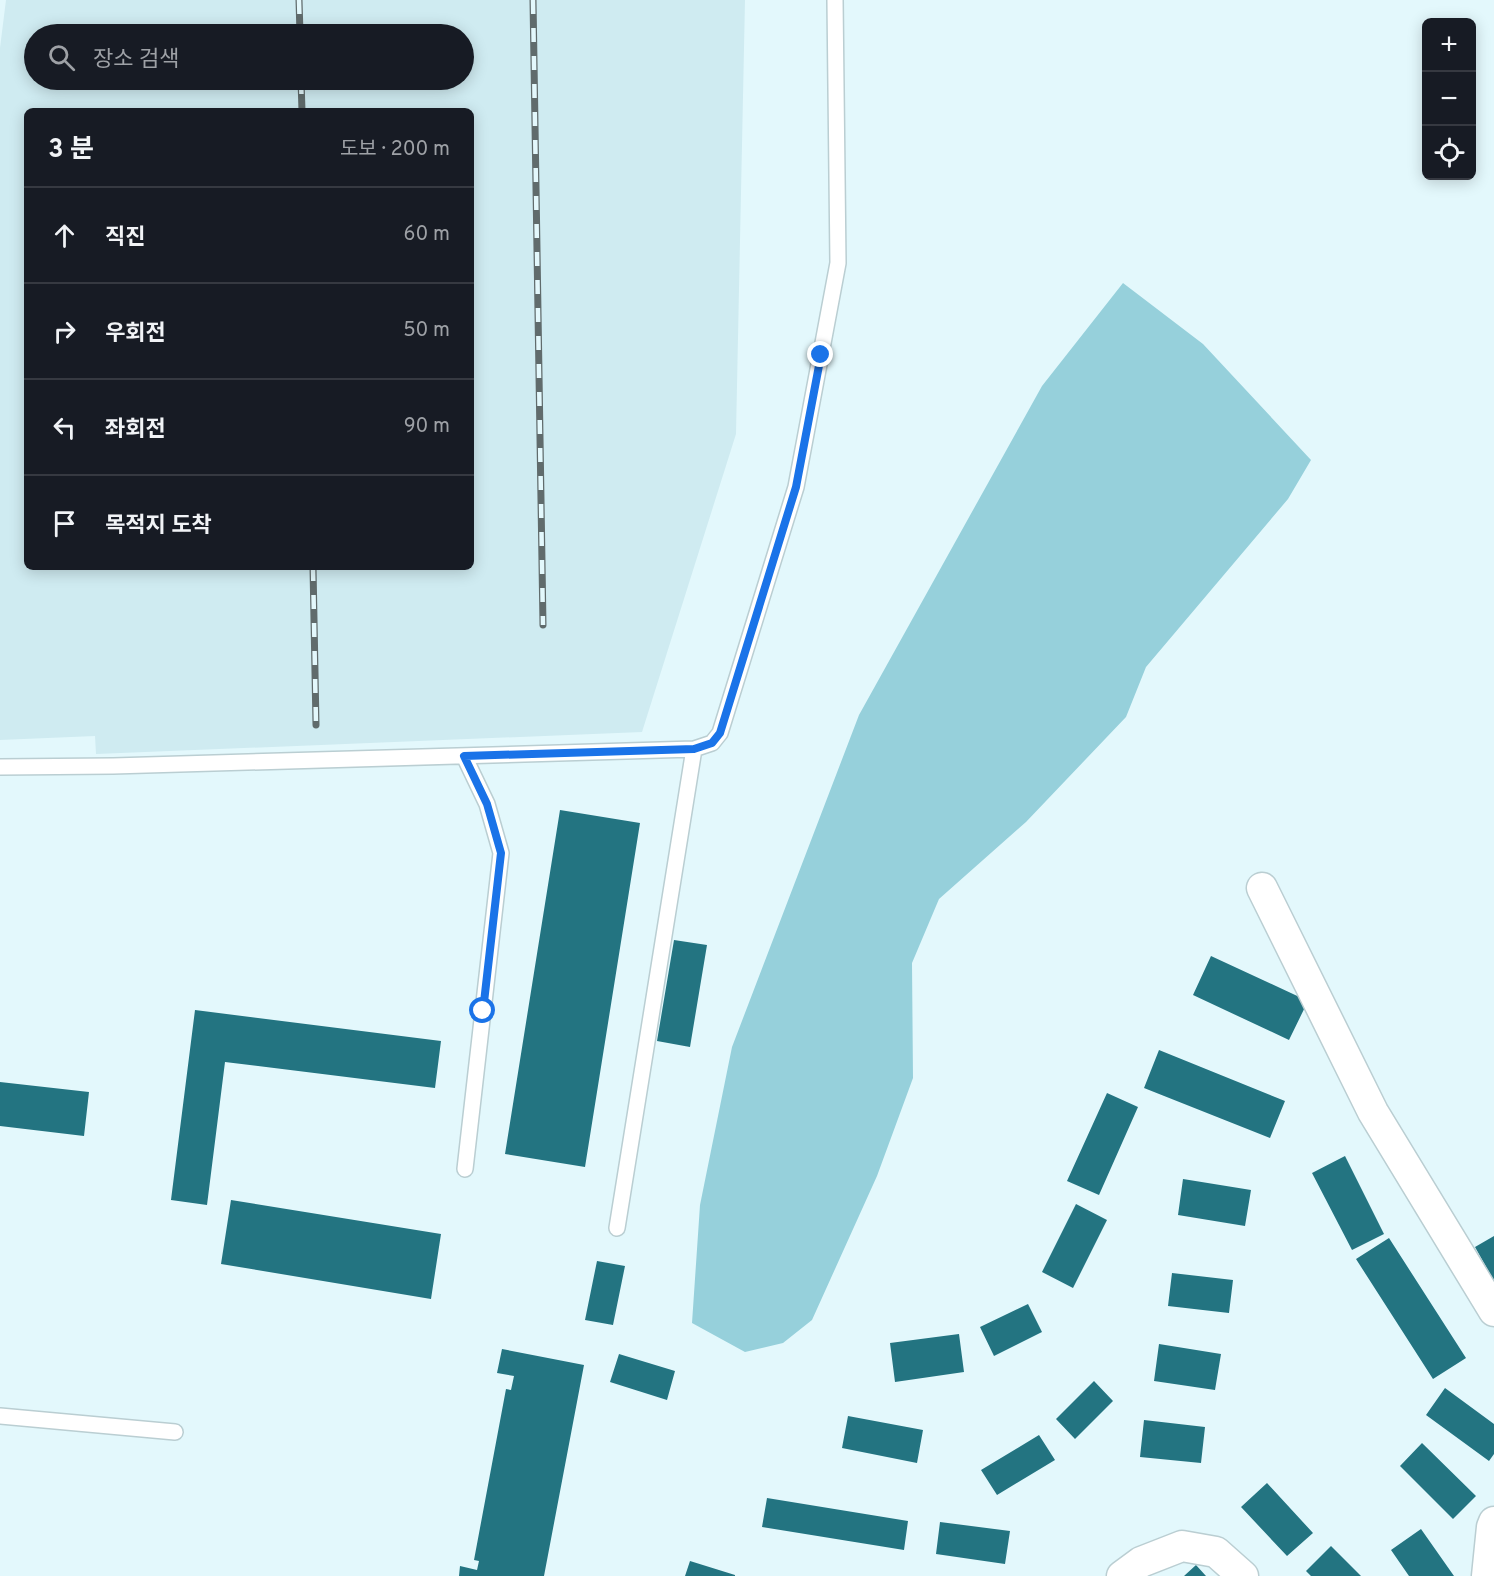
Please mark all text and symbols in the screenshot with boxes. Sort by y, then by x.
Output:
map controls [1422,18,1476,180]
button: + [1422,18,1476,72]
search box [24,24,474,90]
icon: search [45,41,78,74]
text: 장소 검색 [93,47,179,74]
button: − [1422,72,1476,126]
button: locate [1422,126,1476,180]
text: 3 분 [48,134,94,167]
text: 도보 · 200 m [340,137,450,163]
icon: ahead [48,219,81,252]
text: 60 m [404,222,450,248]
text: 직진 [105,225,145,252]
icon: right [48,315,81,348]
text: 50 m [403,318,450,344]
text: 우회전 [105,321,166,348]
route end [807,341,833,367]
icon: left [48,411,81,444]
text: 90 m [404,414,450,440]
text: 좌회전 [105,417,166,444]
icon: arrive [48,507,81,540]
text: 목적지 도착 [105,513,212,540]
route start [469,997,495,1023]

